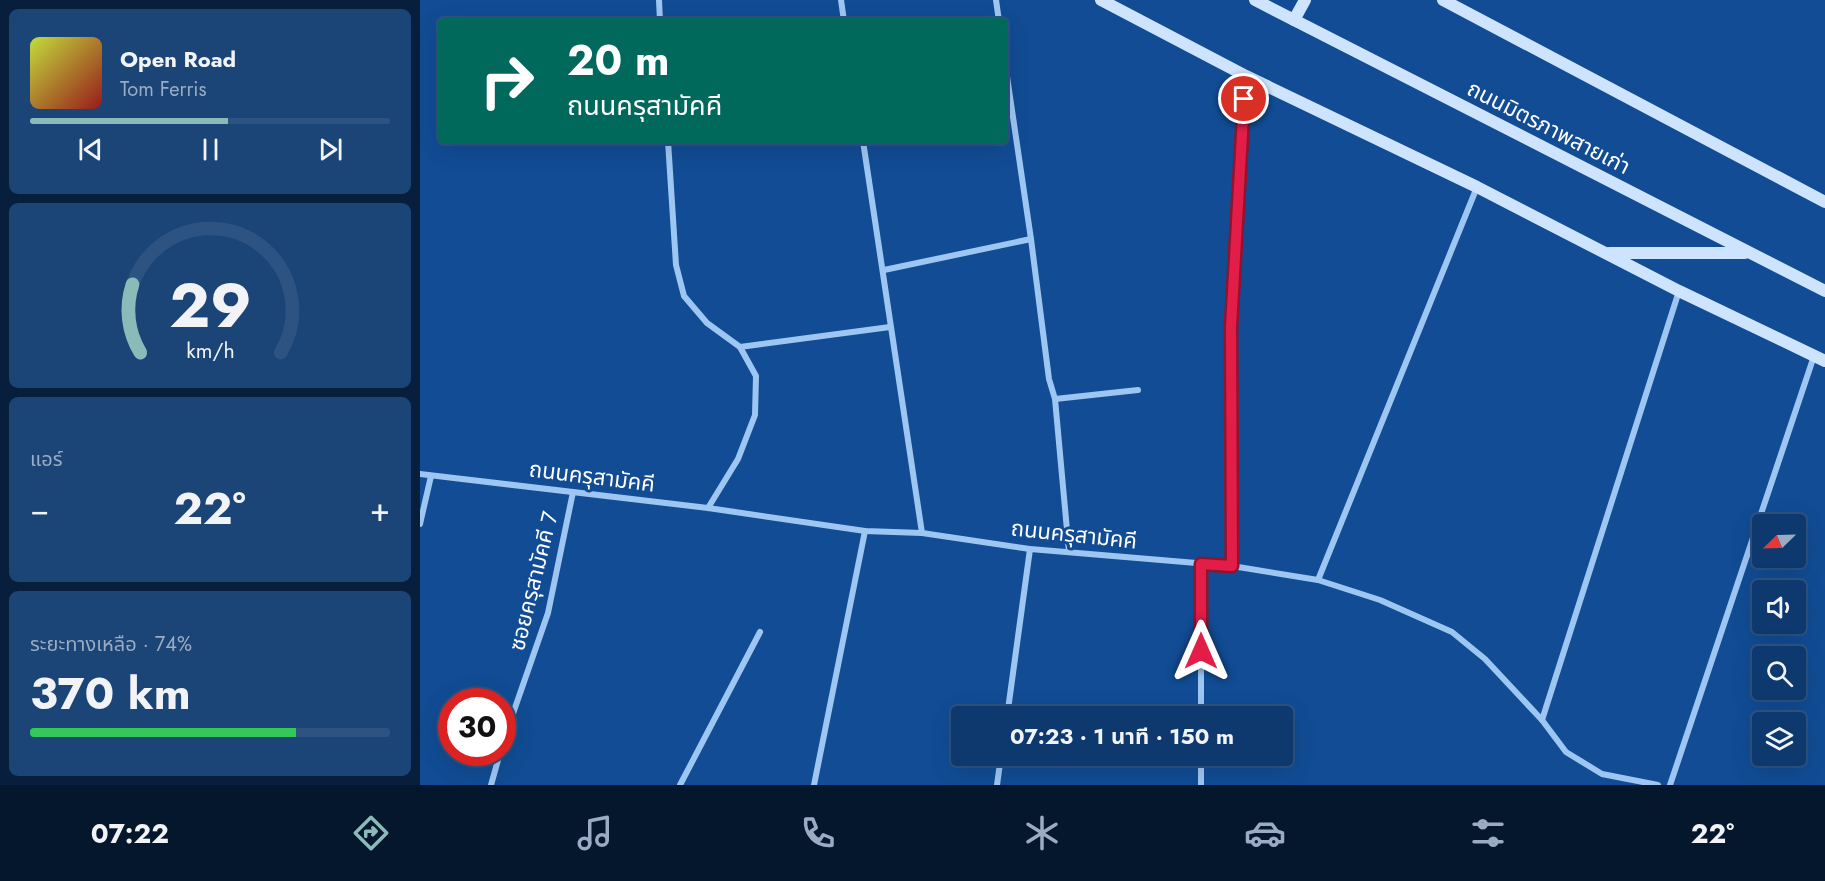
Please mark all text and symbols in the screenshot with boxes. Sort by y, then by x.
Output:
text: 20 m [567,30,669,91]
icon: right [468,42,546,120]
text: Open Road [120,43,236,75]
street label: ถนนมิตรภาพสายเก่า [1462,72,1636,182]
pin [1218,73,1269,124]
text: Tom Ferris [120,75,207,104]
icon: arrive [1227,82,1260,115]
text: ถนนครุสามัคคี [567,86,722,125]
icon: previous [74,133,107,166]
icon: pause [194,133,227,166]
icon: next [314,133,347,166]
text: 29 [169,260,251,350]
text: km/h [186,335,234,366]
text: แอร์ [30,445,62,474]
street label: ถนนครุสามัคคี [527,452,657,500]
text: 22° [173,476,246,541]
text: − [30,486,49,533]
text: + [370,486,390,533]
street label: ซอยครุสามัคคี 7 [500,508,566,654]
street label: ถนนครุสามัคคี [1009,511,1139,557]
north arrow [1752,514,1806,568]
map controls [1752,514,1806,766]
button: sound [1752,580,1806,634]
position arrow [1169,619,1233,683]
text: ระยะทางเหลือ · 74% [30,630,192,659]
button: search [1752,646,1806,700]
text: 370 km [30,661,191,726]
speed limit sign: 30 [438,688,516,766]
button: layers [1752,712,1806,766]
text: 07:23 · 1 นาที · 150 m [1010,720,1234,752]
icon: directions [350,812,392,854]
icon: music [574,812,616,854]
icon: phone [797,812,839,854]
icon: climate [1021,812,1063,854]
icon: car [1244,812,1286,854]
icon: filters [1467,812,1509,854]
text: 07:22 [91,814,169,853]
text: 22° [1691,814,1734,853]

